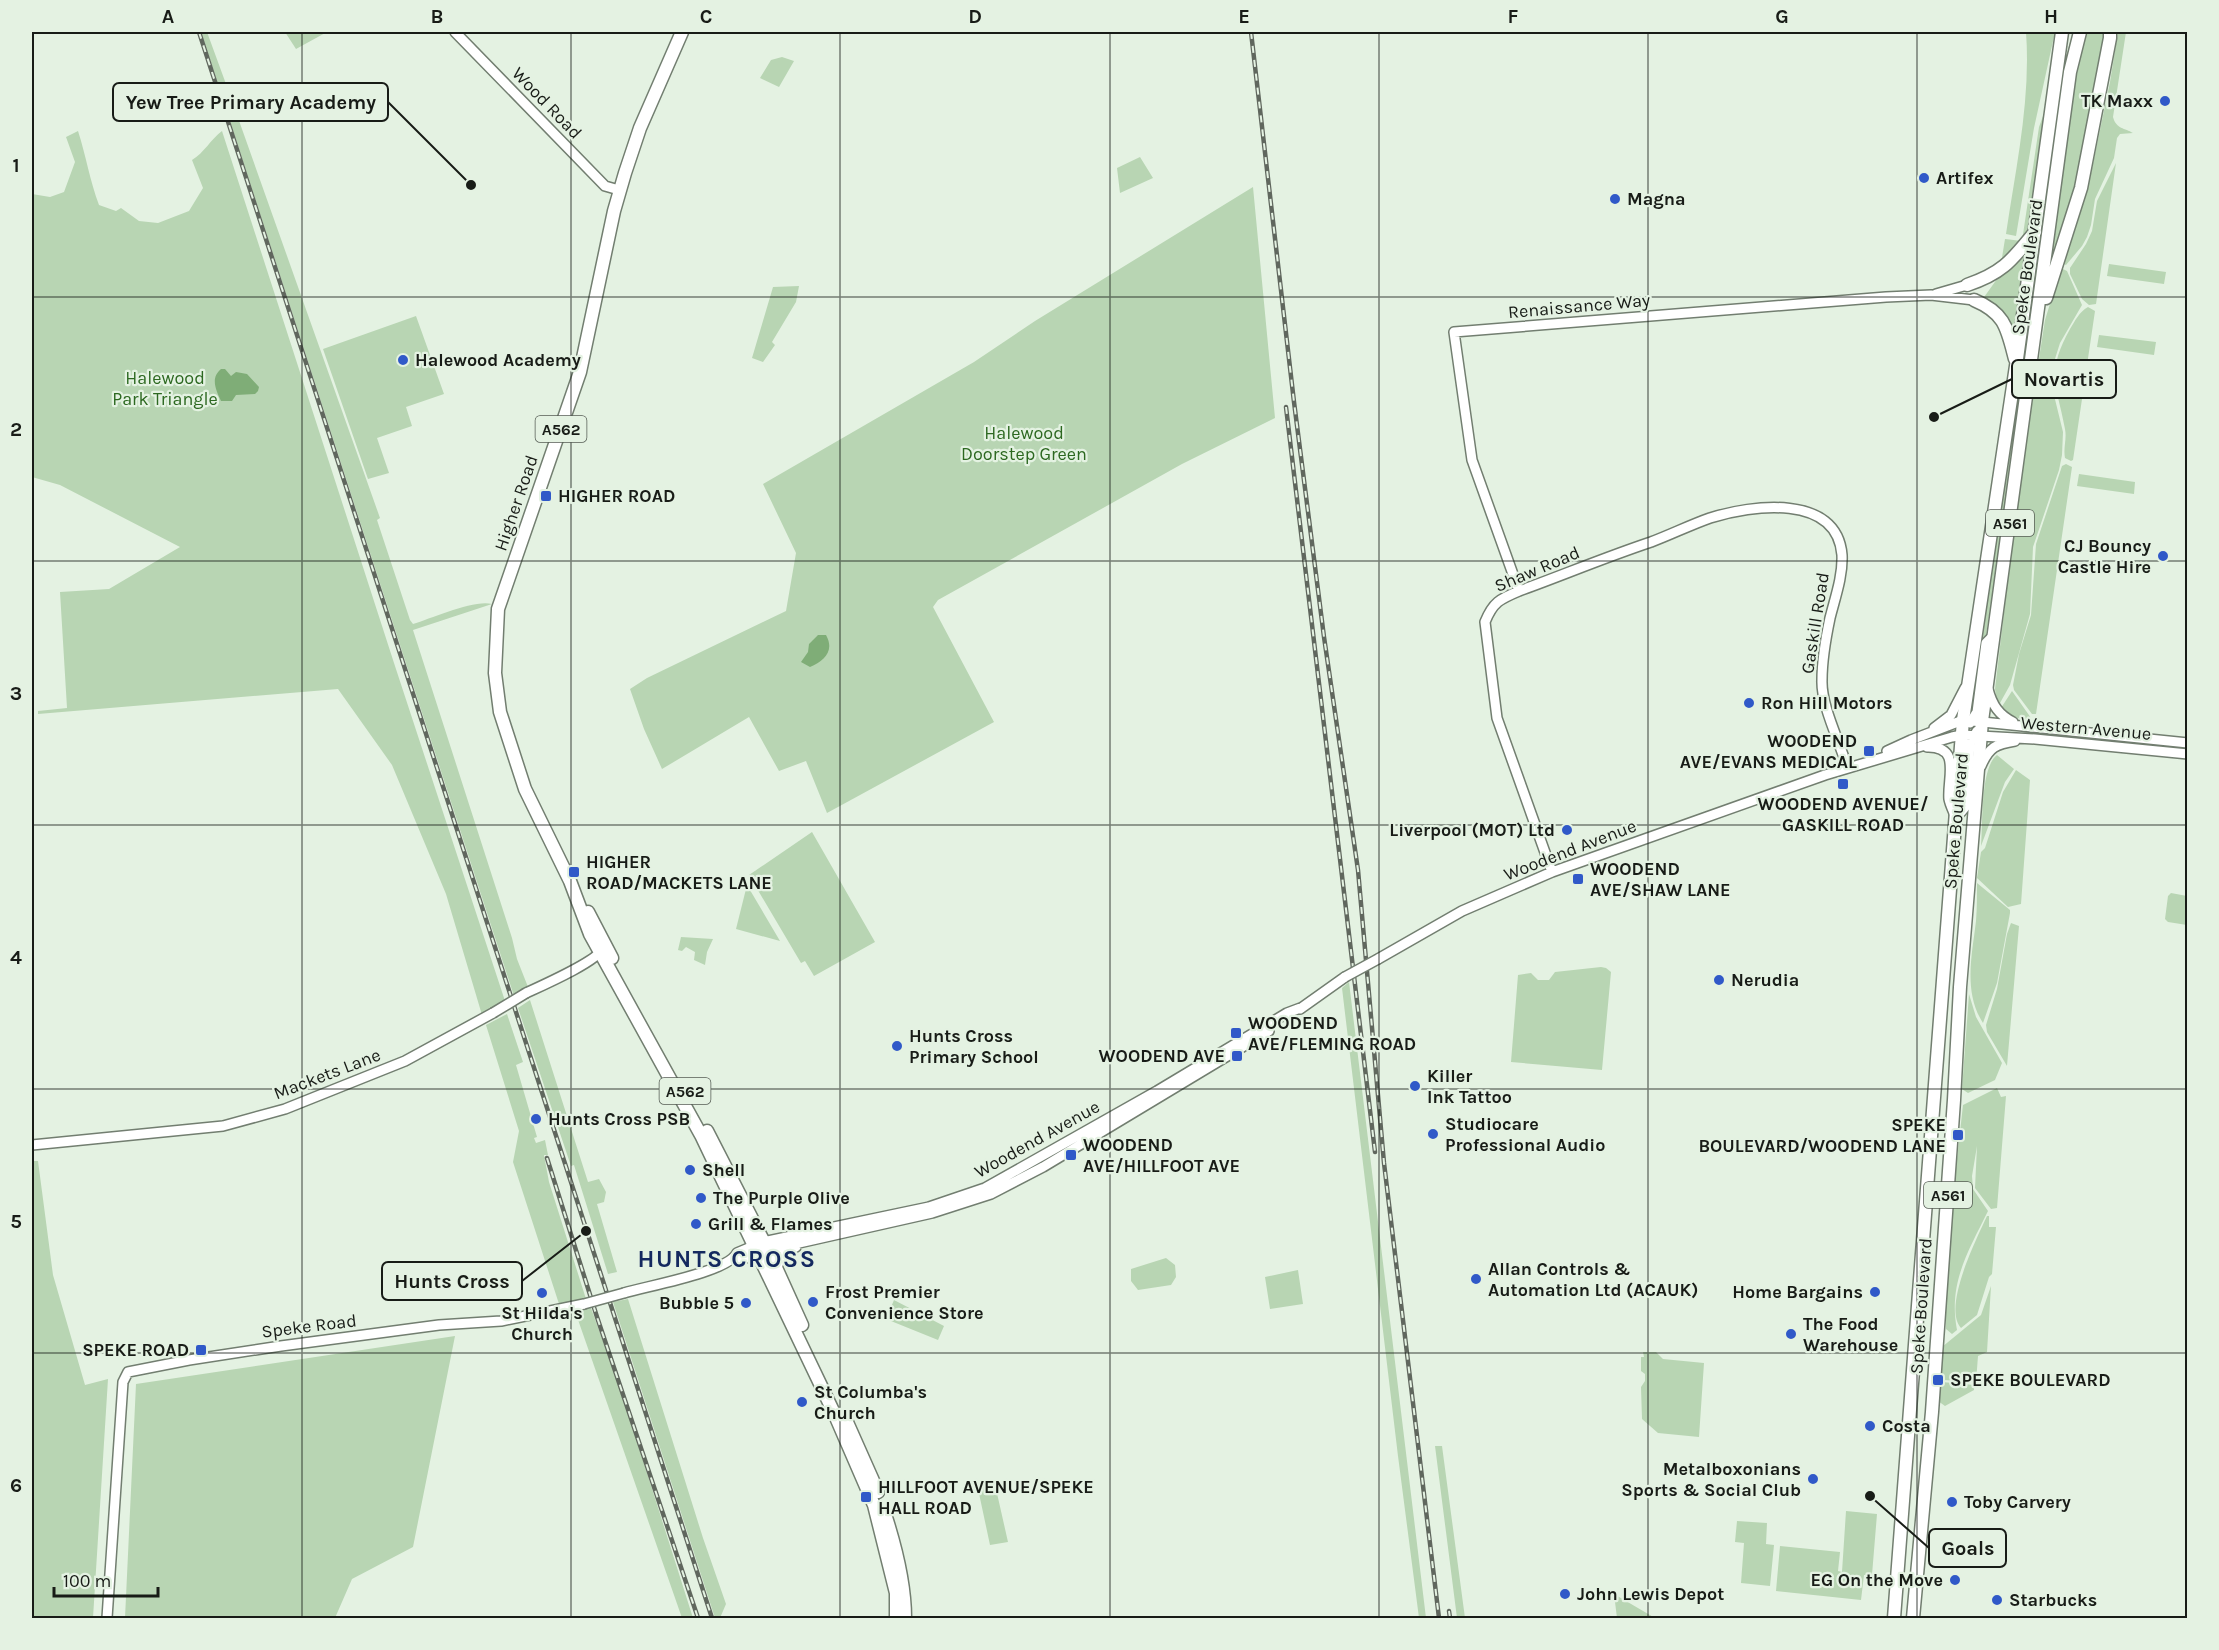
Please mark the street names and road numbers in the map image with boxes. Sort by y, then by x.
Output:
street label: Wood Road [507,62,587,144]
street label: Speke Boulevard [2007,198,2047,336]
street label: Renaissance Way [1507,289,1652,323]
road number: A562 [536,416,586,442]
street label: Higher Road [489,452,543,554]
road number: A561 [1986,510,2034,536]
street label: Shaw Road [1491,541,1583,597]
street label: Gaskill Road [1796,571,1834,675]
street label: Western Avenue [2020,711,2152,745]
street label: Speke Boulevard [1939,752,1973,890]
street label: Woodend Avenue [1501,815,1639,885]
street label: Mackets Lane [270,1044,384,1104]
road number: A562 [660,1078,710,1104]
street label: Woodend Avenue [970,1095,1104,1183]
road number: A561 [1924,1182,1972,1208]
street label: Speke Boulevard [1905,1237,1937,1375]
street label: Speke Road [260,1309,358,1343]

